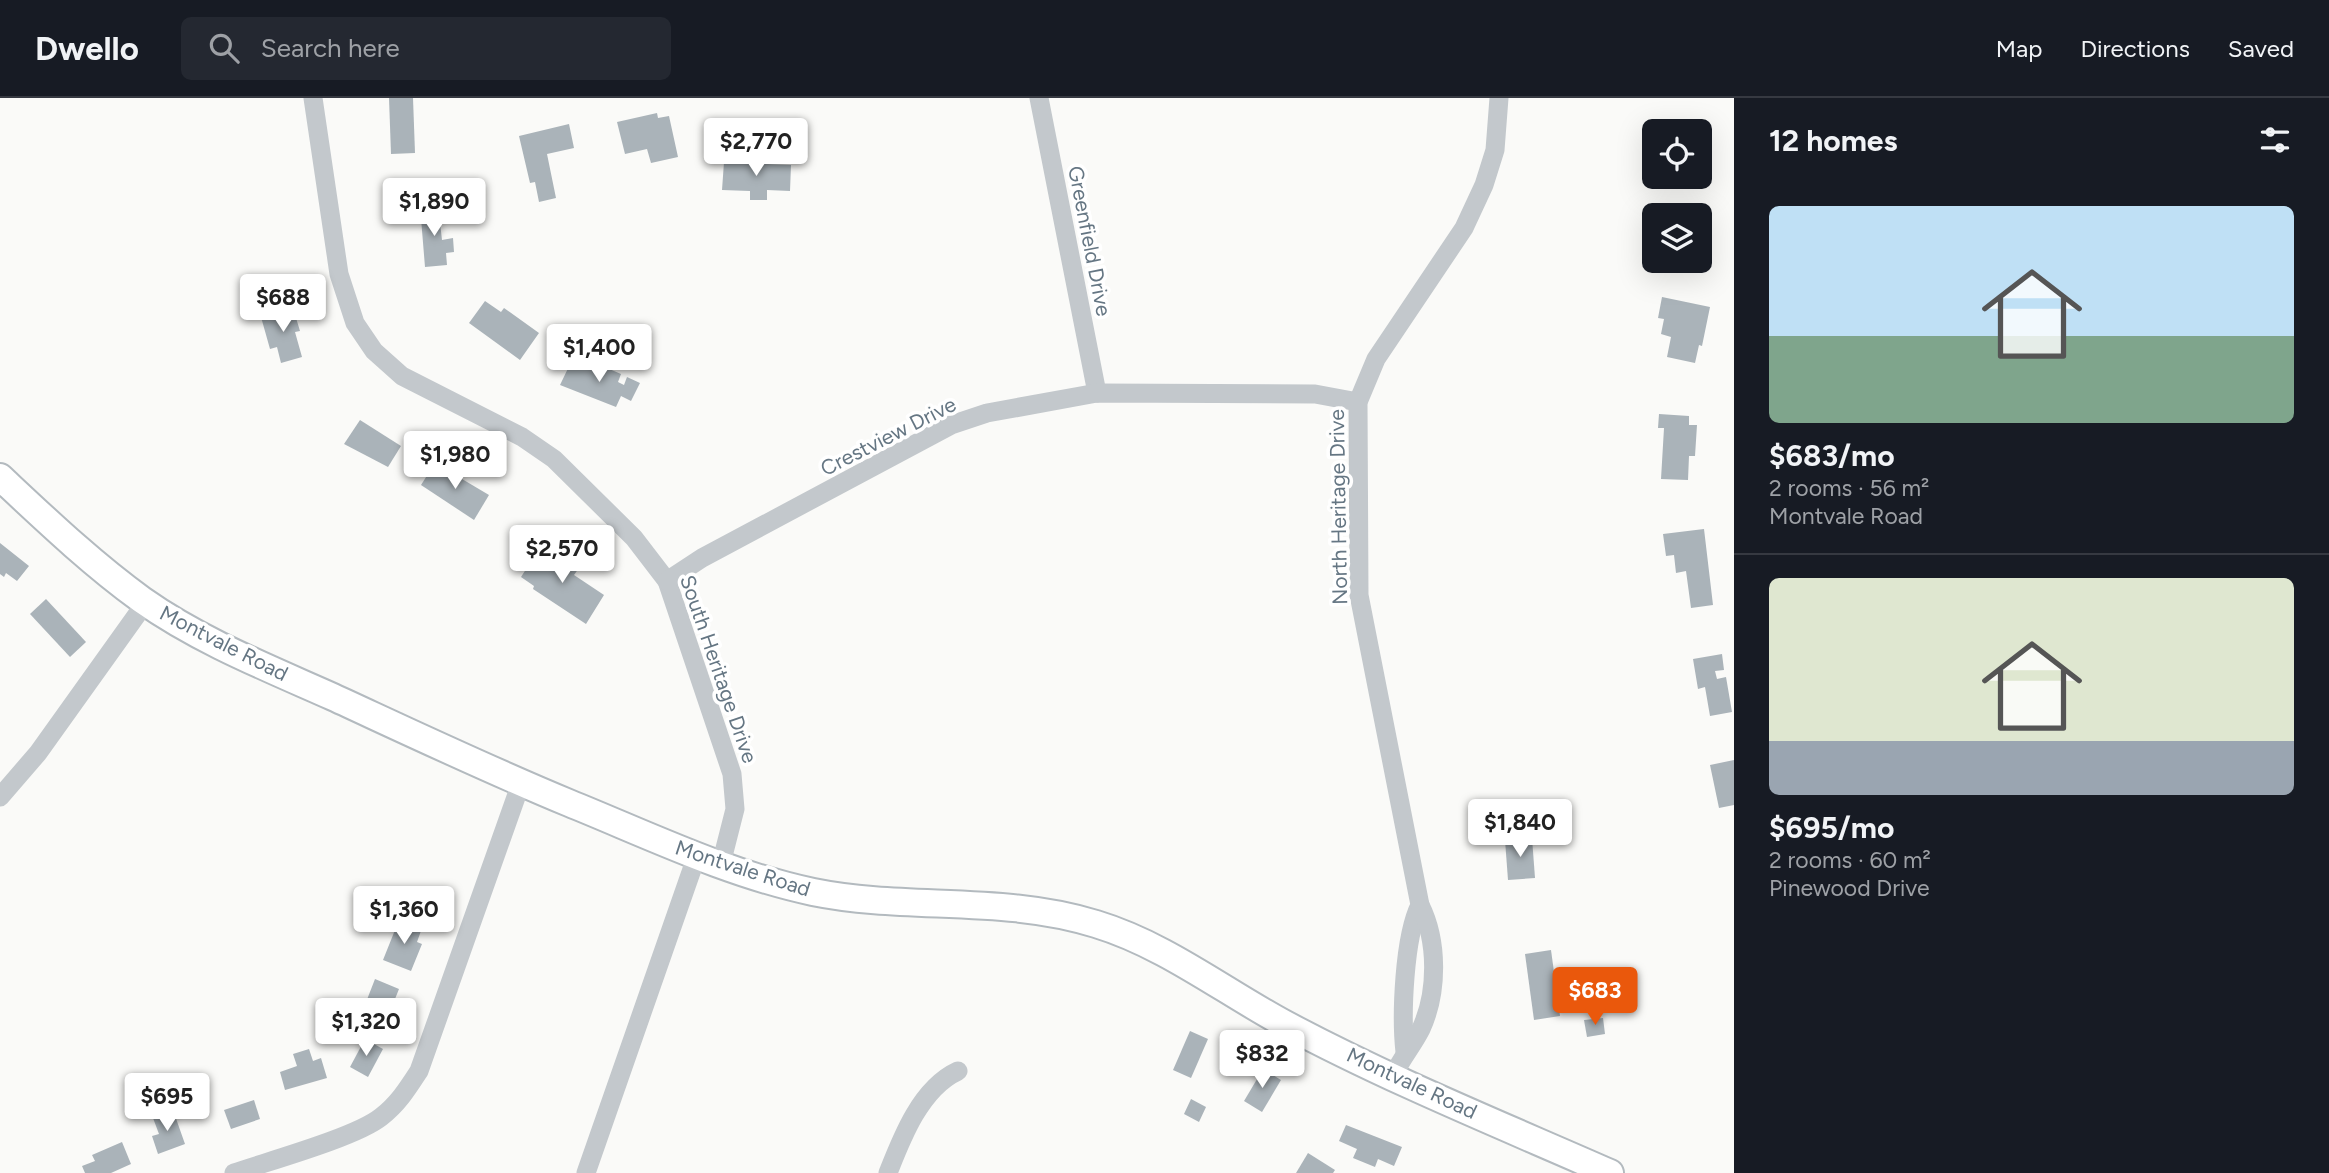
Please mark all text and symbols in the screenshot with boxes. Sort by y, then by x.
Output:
search box [181,17,671,80]
text: Dwello [35,29,139,68]
icon: search [205,29,243,67]
text: Search here [261,32,400,64]
text: Map [1996,34,2042,63]
text: Directions [2080,34,2190,63]
text: Saved [2228,34,2294,63]
pin: $2,770 [699,118,813,178]
map controls [1642,119,1712,273]
button: locate [1642,119,1712,189]
icon: filters [2256,121,2294,159]
text: 12 homes [1769,122,1897,159]
text: $2,770 [720,127,792,155]
street label: Greenfield Drive [1063,164,1117,318]
pin: $1,890 [377,178,491,238]
text: $1,890 [399,187,469,215]
button: layers [1642,203,1712,273]
icon: home [1969,251,2095,377]
pin: $688 [242,274,324,334]
text: $688 [256,283,310,311]
pin: $1,400 [542,324,656,384]
text: $1,400 [563,333,635,361]
street label: Crestview Drive [816,391,960,481]
street label: North Heritage Drive [1324,409,1352,605]
pin: $1,980 [398,432,512,491]
text: $683/mo [1769,437,1895,474]
text: $1,980 [420,440,490,468]
text: 2 rooms · 56 m² [1769,474,1929,502]
text: Montvale Road [1769,502,1923,530]
pin: $2,570 [505,526,619,585]
text: $2,570 [525,534,599,562]
street label: South Heritage Drive [675,572,763,766]
street label: Montvale Road [156,600,292,686]
icon: home [1969,623,2095,749]
pin: $1,840 [1463,800,1577,859]
text: $1,840 [1484,808,1556,836]
text: $695/mo [1769,809,1894,846]
street label: Montvale Road [672,834,814,902]
text: 2 rooms · 60 m² [1769,846,1931,874]
text: Pinewood Drive [1769,874,1930,902]
pin: $1,360 [347,886,461,946]
text: $1,360 [369,895,439,923]
pin: $683 [1554,968,1636,1027]
text: $683 [1569,976,1621,1004]
pin: $1,320 [309,998,423,1058]
text: $1,320 [331,1007,401,1035]
pin: $832 [1221,1030,1303,1090]
text: $832 [1236,1039,1288,1067]
street label: Montvale Road [1343,1042,1481,1124]
pin: $695 [126,1074,208,1133]
text: $695 [141,1082,193,1110]

